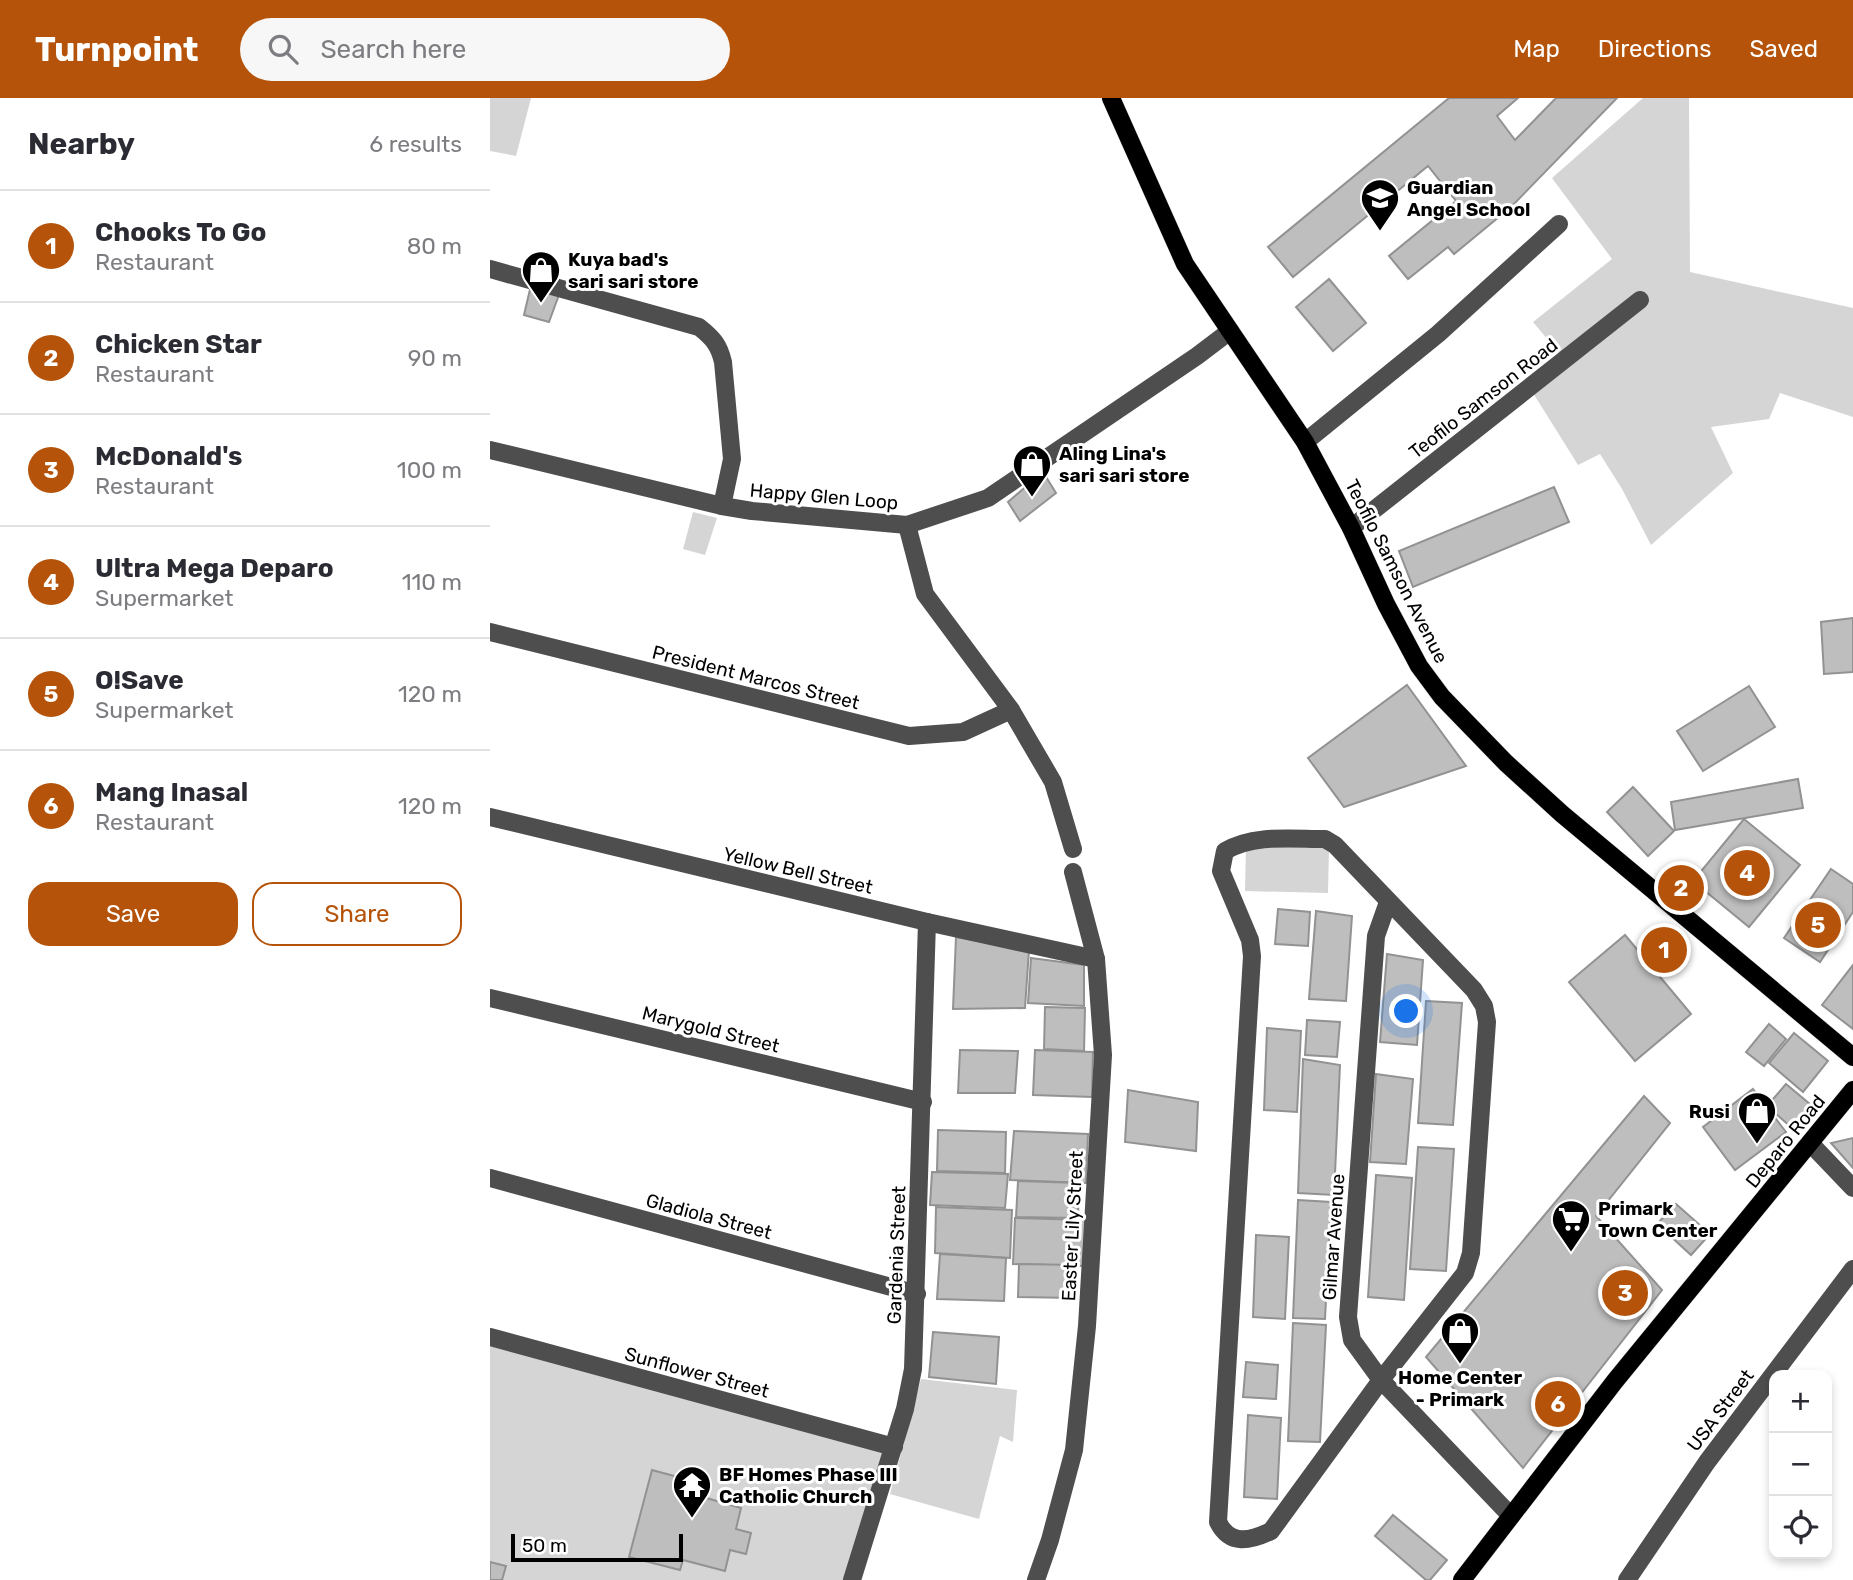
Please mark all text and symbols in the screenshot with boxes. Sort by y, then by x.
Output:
search box [240,18,730,81]
text: Turnpoint [35,30,198,69]
icon: search [264,30,302,68]
text: Search here [320,34,466,65]
text: Map [1513,35,1560,63]
text: Directions [1598,35,1711,63]
text: Saved [1749,35,1818,63]
text: Nearby [28,126,135,162]
text: 6 results [369,130,462,158]
place label: Guardian Angel School [1407,176,1530,221]
school or university icon: Guardian Angel School [1359,177,1401,232]
text: Chooks To Go [95,217,266,248]
text: 1 [45,232,57,260]
text: 80 m [407,232,462,260]
text: Restaurant [95,248,214,276]
place label: Kuya bad's sari sari store [568,248,698,293]
shop icon: Kuya bad's sari sari store [520,249,562,304]
text: Chicken Star [95,329,262,360]
street label: Teofilo Samson Road [1404,333,1562,464]
text: 2 [44,344,58,372]
text: 90 m [408,344,462,372]
text: Restaurant [95,360,214,388]
text: McDonald's [95,441,243,472]
place label: Aling Lina's sari sari store [1059,442,1189,487]
shop icon: Aling Lina's sari sari store [1011,443,1053,498]
text: 3 [43,456,59,484]
text: 100 m [397,456,462,484]
text: Restaurant [95,472,214,500]
street label: Teofilo Samson Avenue [1340,475,1453,667]
street label: Happy Glen Loop [749,479,899,514]
text: Ultra Mega Deparo [95,553,334,584]
text: 4 [43,568,59,596]
text: 110 m [402,568,462,596]
text: Supermarket [95,584,233,612]
street label: President Marcos Street [650,641,862,715]
text: O!Save [95,665,184,696]
text: 5 [44,680,58,708]
text: 120 m [398,680,462,708]
text: Supermarket [95,696,233,724]
text: Mang Inasal [95,777,248,808]
text: 6 [44,792,58,820]
text: 120 m [398,792,462,820]
text: Restaurant [95,808,214,836]
street label: Yellow Bell Street [721,842,875,899]
pin: 4 [1724,847,1770,899]
pin: 2 [1658,862,1704,914]
button: Save [28,882,238,946]
button: Share [252,882,462,946]
pin: 5 [1795,899,1841,951]
pin: 1 [1641,924,1687,976]
your location [1389,994,1423,1028]
street label: Marygold Street [640,1001,782,1058]
shop icon: Rusi [1736,1090,1778,1145]
street label: Deparo Road [1741,1090,1830,1193]
place label: Rusi [1689,1100,1730,1123]
street label: Easter Lily Street [1057,1150,1088,1302]
street label: Gilmar Avenue [1318,1173,1349,1301]
street label: Gardenia Street [883,1185,910,1325]
street label: Gladiola Street [643,1189,775,1245]
place label: Primark Town Center [1598,1197,1718,1242]
supermarket icon: Primark Town Center [1550,1198,1592,1253]
pin: 3 [1602,1267,1648,1319]
shop icon: Home Center - Primark [1439,1310,1481,1365]
street label: Sunflower Street [622,1342,772,1403]
street label: USA Street [1682,1364,1759,1456]
place label: Home Center - Primark [1398,1366,1522,1411]
map controls [1769,1370,1832,1559]
button: + [1769,1370,1832,1433]
pin: 6 [1535,1378,1581,1430]
button: − [1769,1433,1832,1496]
place label: BF Homes Phase III Catholic Church [719,1463,898,1508]
temple icon: BF Homes Phase III Catholic Church [671,1464,713,1519]
button: locate [1769,1496,1832,1559]
scale bar [511,1531,682,1563]
text: 50 m [522,1534,567,1557]

